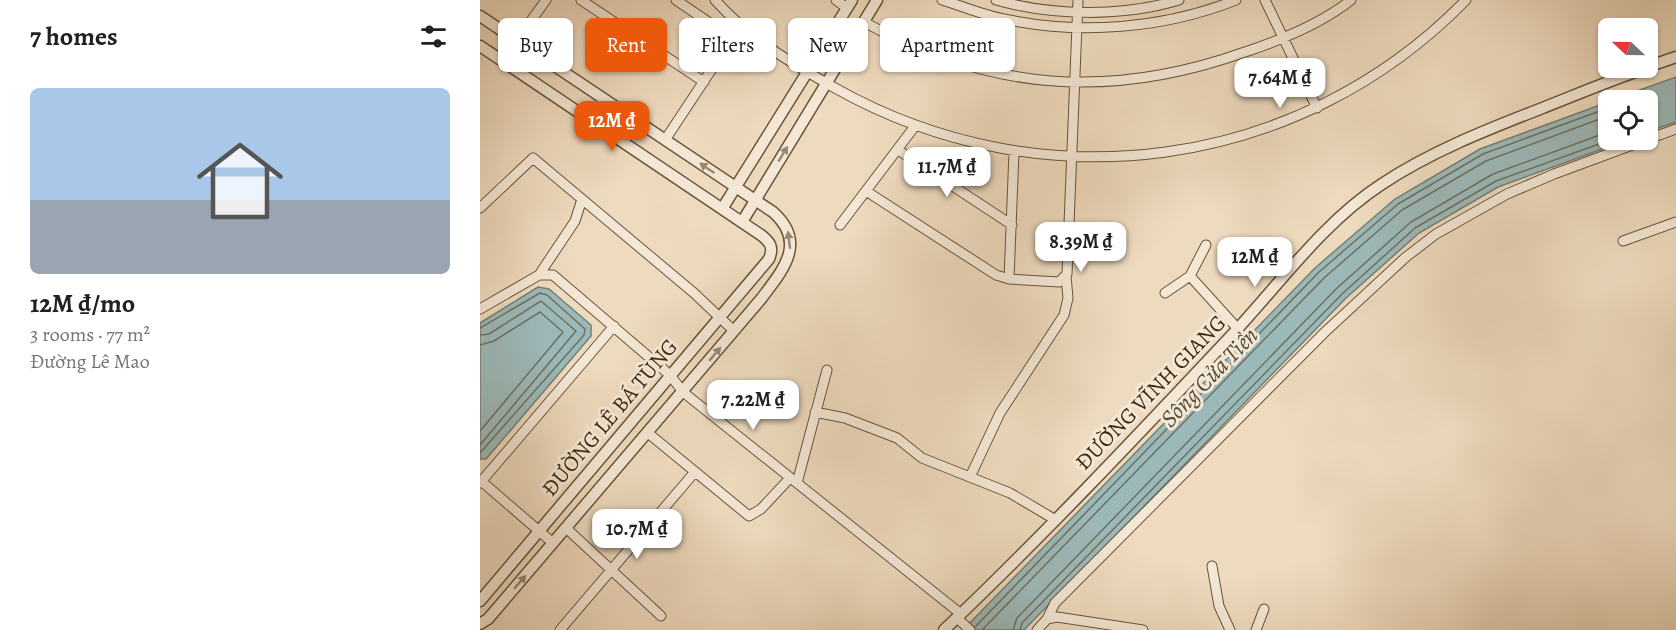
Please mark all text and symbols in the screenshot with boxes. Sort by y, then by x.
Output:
chip: Buy [498,18,573,72]
chip: Rent [585,18,667,72]
chip: Filters [679,18,776,72]
chip: New [788,18,868,72]
chip: Apartment [880,18,1015,72]
north arrow [1598,18,1658,78]
map controls [1598,18,1658,150]
text: 7 homes [30,19,118,54]
icon: filters [417,20,450,53]
pin: 7.64M ₫ [1225,58,1335,109]
text: 7.64M ₫ [1248,64,1312,91]
button: locate [1598,90,1658,150]
pin: 12M ₫ [570,101,654,152]
text: 12M ₫ [588,107,636,134]
icon: home [186,127,294,235]
one-way arrow [778,146,789,162]
pin: 11.7M ₫ [892,147,1002,198]
text: 11.7M ₫ [918,153,976,180]
one-way arrow [700,162,716,174]
pin: 8.39M ₫ [1026,222,1136,273]
text: 8.39M ₫ [1049,228,1113,255]
one-way arrow [784,230,793,249]
pin: 12M ₫ [1213,237,1297,288]
text: 12M ₫ [1231,243,1279,270]
text: 12M ₫/mo [30,286,135,321]
street label: ĐƯỜNG VĨNH GIANG [1069,309,1233,477]
water label: Sông Cửa Tiền [1153,320,1265,434]
text: 3 rooms · 77 m² [30,321,150,348]
street label: ĐƯỜNG LÊ BÁ TÙNG [535,333,685,503]
one-way arrow [708,347,721,362]
text: Đường Lê Mao [30,348,150,375]
pin: 7.22M ₫ [698,380,808,431]
text: 7.22M ₫ [721,386,785,413]
pin: 10.7M ₫ [582,509,692,560]
text: 10.7M ₫ [606,515,668,542]
one-way arrow [513,575,526,590]

